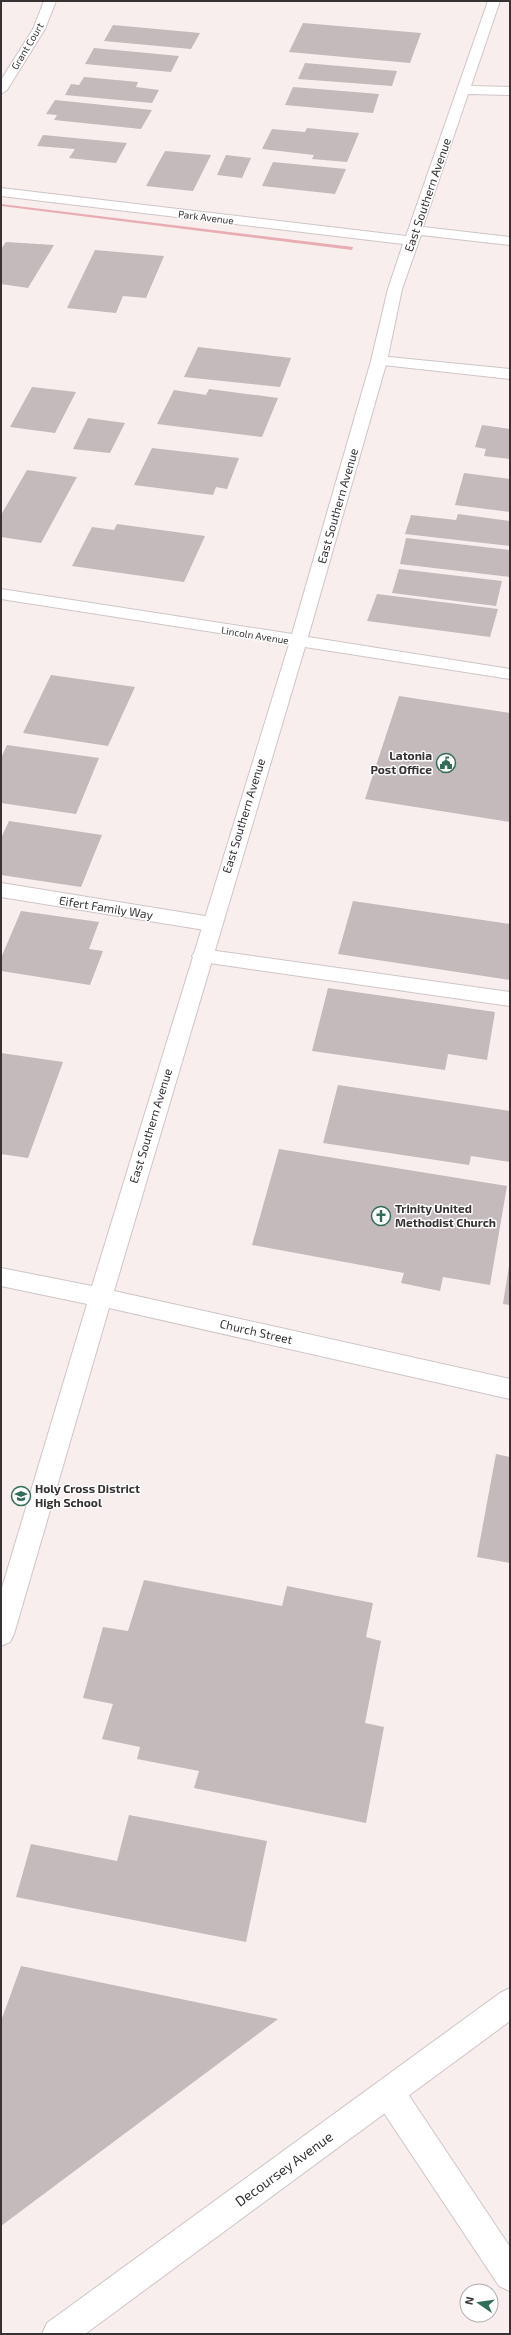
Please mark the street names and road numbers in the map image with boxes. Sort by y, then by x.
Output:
street label: Grant Court [8,20,46,72]
street label: East Southern Avenue [401,136,453,253]
street label: Park Avenue [178,208,234,226]
street label: East Southern Avenue [314,446,360,565]
street label: Lincoln Avenue [220,624,290,646]
street label: East Southern Avenue [219,757,267,875]
street label: Eifert Family Way [58,893,155,921]
street label: East Southern Avenue [126,1067,174,1185]
street label: Church Street [219,1316,294,1346]
street label: Decoursey Avenue [232,2127,336,2210]

